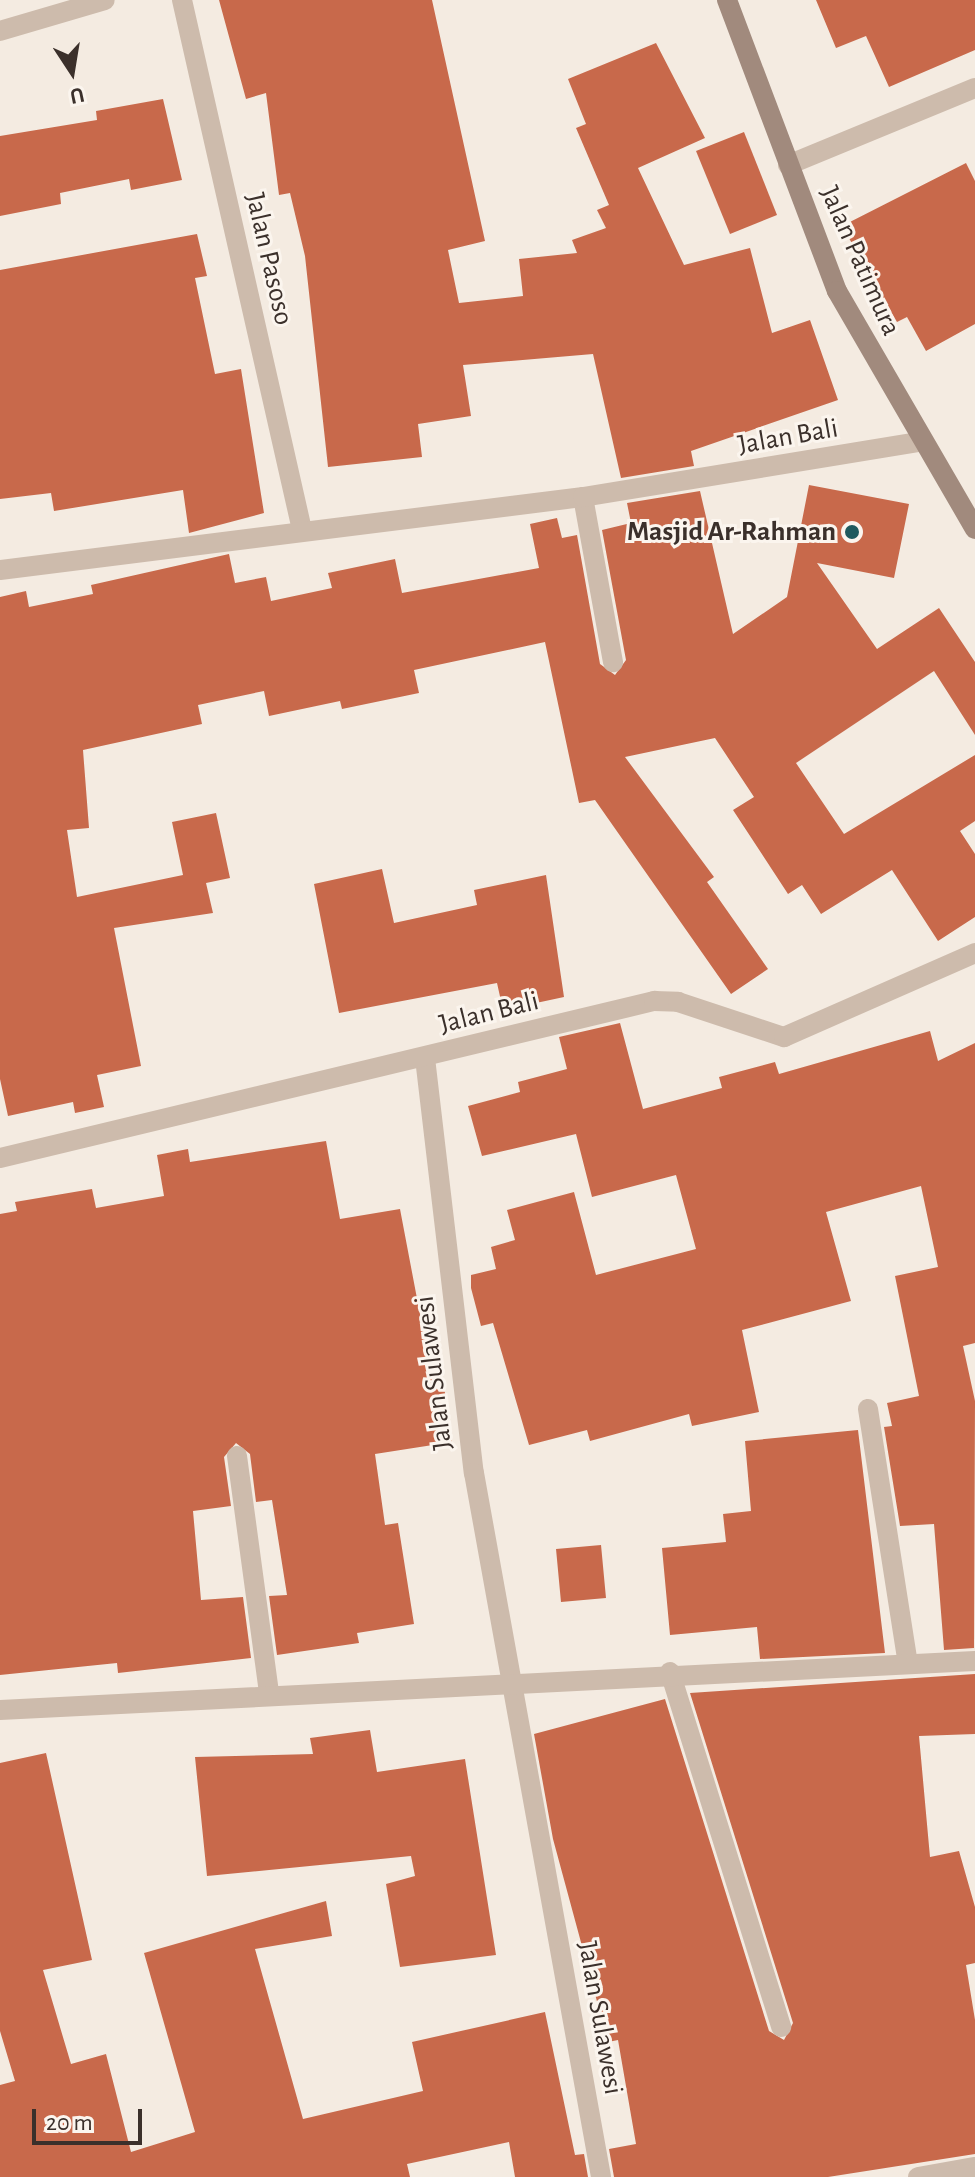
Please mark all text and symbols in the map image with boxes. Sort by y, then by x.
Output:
north arrow [32,32,112,112]
text: U [68,83,86,108]
street label: Jalan Patimura [812,181,908,341]
street label: Jalan Pasoso [237,190,301,328]
street label: Jalan Bali [735,412,841,462]
place label: Masjid Ar-Rahman [627,515,836,549]
marker: Masjid Ar-Rahman [843,523,861,541]
street label: Jalan Bali [436,984,542,1042]
street label: Jalan Sulawesi [408,1294,460,1452]
street label: Jalan Sulawesi [570,1939,630,2097]
scale bar [36,2093,146,2143]
text: 20 m [46,2111,93,2135]

